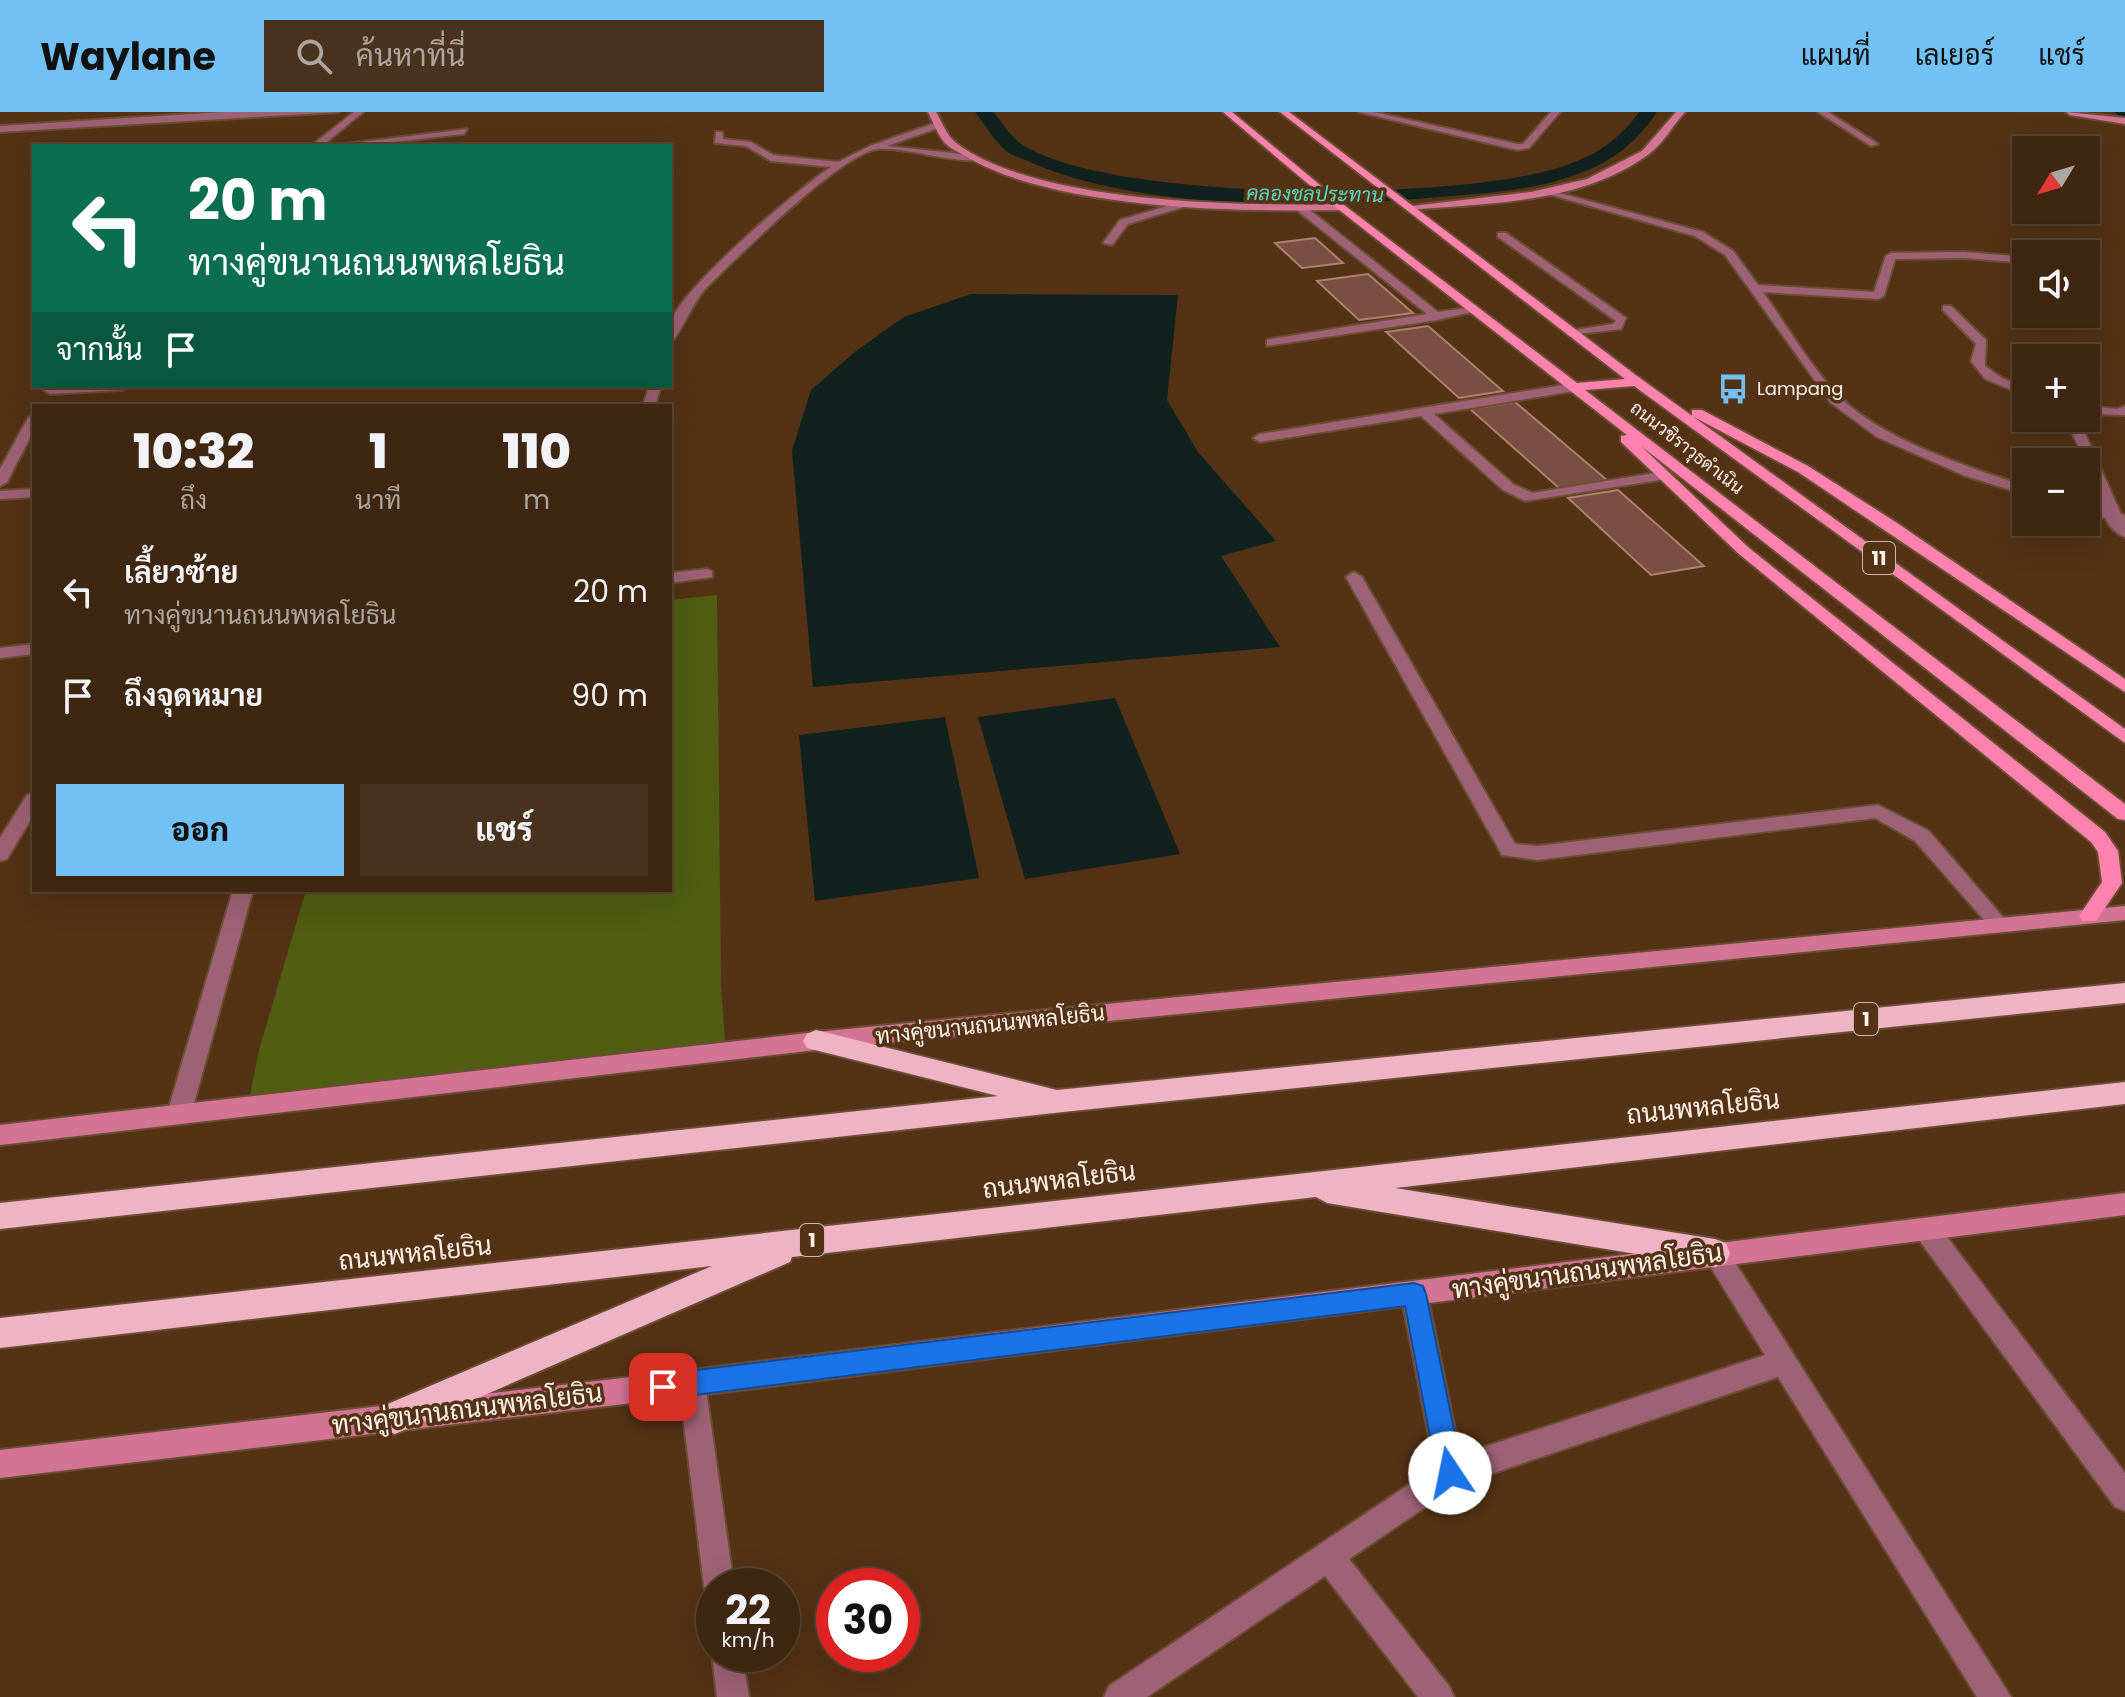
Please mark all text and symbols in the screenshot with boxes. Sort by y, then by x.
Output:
search box [264,20,824,92]
text: Waylane [40,30,216,83]
icon: search [292,34,336,78]
text: ค้นหาที่นี่ [356,34,465,77]
text: แผนที่ [1801,36,1871,75]
text: เลเยอร์ [1915,36,1994,75]
text: แชร์ [2038,36,2085,75]
north arrow [2012,136,2100,224]
map controls [2012,136,2100,536]
text: 20 m [188,161,328,240]
icon: left [56,176,160,280]
water label: คลองชลประทาน [1246,179,1384,209]
text: ทางคู่ขนานถนนพหลโยธิน [188,237,565,288]
button: sound [2012,240,2100,328]
text: จากนั้น [56,328,143,371]
icon: arrive [159,328,203,372]
button: + [2012,344,2100,432]
bus stop icon: Lampang [1716,372,1750,406]
place label: Lampang [1757,376,1844,401]
street label: ถนนวชิราวุธดำเนิน [1625,395,1749,500]
text: 10:32 [133,418,254,485]
text: 1 [369,418,388,485]
text: 110 [502,418,571,485]
button: − [2012,448,2100,536]
text: ถึง [180,482,207,518]
text: นาที [355,482,401,518]
text: m [523,482,550,518]
road number: 11 [1863,542,1895,574]
text: เลี้ยวซ้าย [124,551,238,594]
icon: left [56,570,100,614]
text: 20 m [573,570,648,613]
text: ทางคู่ขนานถนนพหลโยธิน [124,597,396,633]
icon: arrive [56,674,100,718]
text: ถึงจุดหมาย [124,674,263,717]
text: 90 m [571,674,648,717]
button: ออก [56,784,344,876]
button: แชร์ [360,784,648,876]
street label: ทางคู่ขนานถนนพหลโยธิน [874,997,1106,1052]
road number: 1 [1854,1003,1878,1035]
street label: ถนนพหลโยธิน [1625,1081,1781,1133]
street label: ถนนพหลโยธิน [980,1153,1138,1207]
road number: 1 [800,1224,824,1256]
street label: ถนนพหลโยธิน [337,1227,493,1279]
street label: ทางคู่ขนานถนนพหลโยธิน [1450,1234,1724,1308]
pin [629,1353,697,1421]
icon: arrive [641,1365,685,1409]
street label: ทางคู่ขนานถนนพหลโยธิน [330,1375,604,1443]
position arrow [1408,1431,1492,1515]
speed limit sign: 30 [816,1568,920,1672]
text: 22 [725,1582,771,1638]
text: km/h [721,1626,775,1654]

